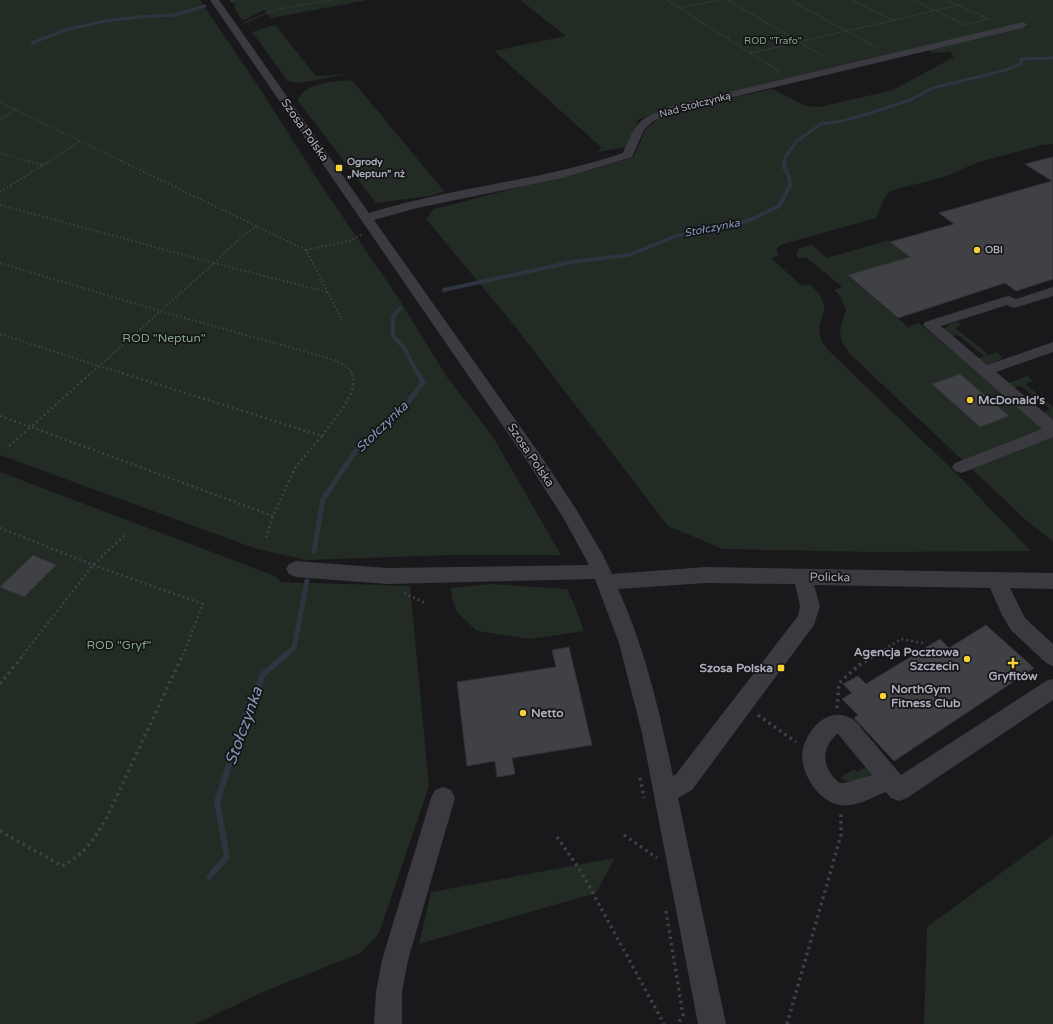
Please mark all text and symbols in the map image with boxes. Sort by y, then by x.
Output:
park label: ROD "Trafo" [744,35,802,47]
street label: Nad Stołczynką [658,90,732,120]
street label: Szosa Polska [278,96,332,164]
place label: Ogrody „Neptun” nż [347,156,405,180]
marker: Ogrody „Neptun” nż [334,163,344,173]
water label: Stołczynka [683,216,742,240]
place label: OBI [985,244,1003,256]
marker: OBI [972,245,982,255]
park label: ROD "Neptun" [122,331,206,345]
place label: McDonald's [978,393,1045,407]
marker: McDonald's [965,395,975,405]
water label: Stołczynka [353,398,412,456]
street label: Szosa Polska [505,421,557,489]
street label: Policka [810,570,850,584]
park label: ROD "Gryf" [87,638,152,652]
place label: Agencja Pocztowa Szczecin [854,645,959,673]
marker: Agencja Pocztowa Szczecin [962,654,972,664]
marker: Gryfitów [1008,658,1018,668]
place label: Szosa Polska [700,661,773,675]
marker: Szosa Polska [776,663,786,673]
place label: Gryfitów [989,669,1038,684]
place label: NorthGym Fitness Club [891,682,961,710]
water label: Stołczynka [221,683,268,768]
marker: NorthGym Fitness Club [878,691,888,701]
place label: Netto [531,706,564,720]
marker: Netto [518,708,528,718]

